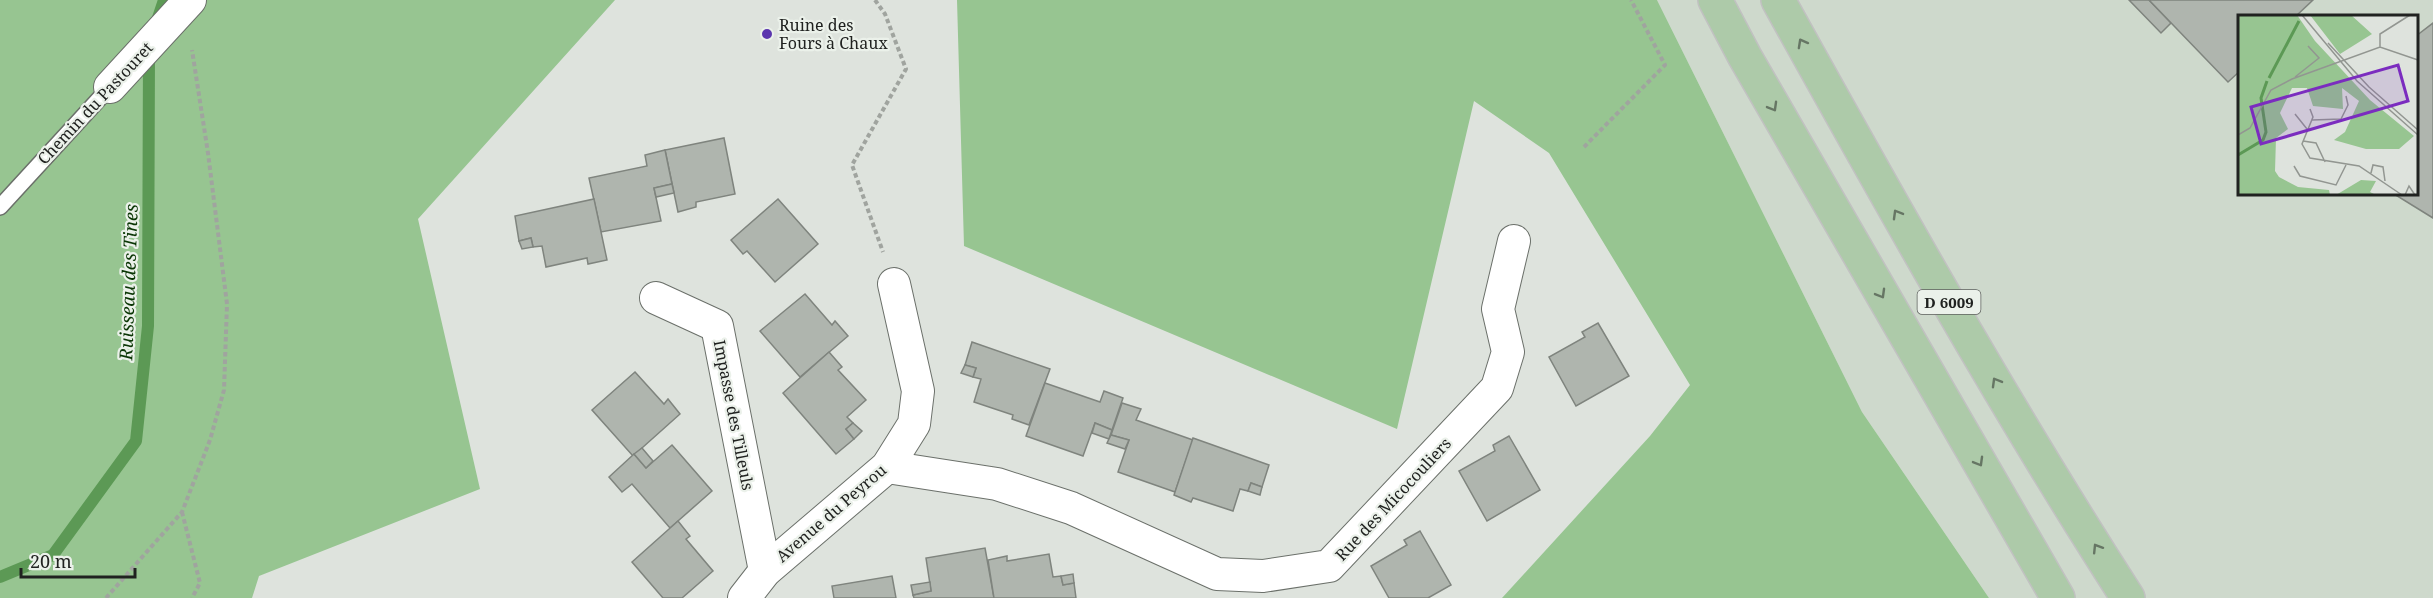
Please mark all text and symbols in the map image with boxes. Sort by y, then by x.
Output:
place label: Ruine des Fours à Chaux [779,14,888,54]
inset map [2238,15,2418,195]
marker: Ruine des Fours à Chaux [760,27,774,41]
street label: Chemin du Pastouret [32,37,158,169]
one-way arrow [1798,39,1809,49]
one-way arrow [1766,101,1778,111]
water label: Ruisseau des Tines [113,203,143,362]
one-way arrow [1893,210,1904,220]
one-way arrow [1874,287,1886,298]
road number: D 6009 [1918,290,1980,314]
street label: Impasse des Tilleuls [709,338,759,492]
one-way arrow [1992,378,2003,388]
street label: Rue des Micocouliers [1330,433,1456,565]
one-way arrow [1972,456,1983,466]
street label: Avenue du Peyrou [771,459,891,567]
scale bar [21,541,135,579]
one-way arrow [2093,544,2105,554]
text: 20 m [30,549,72,573]

